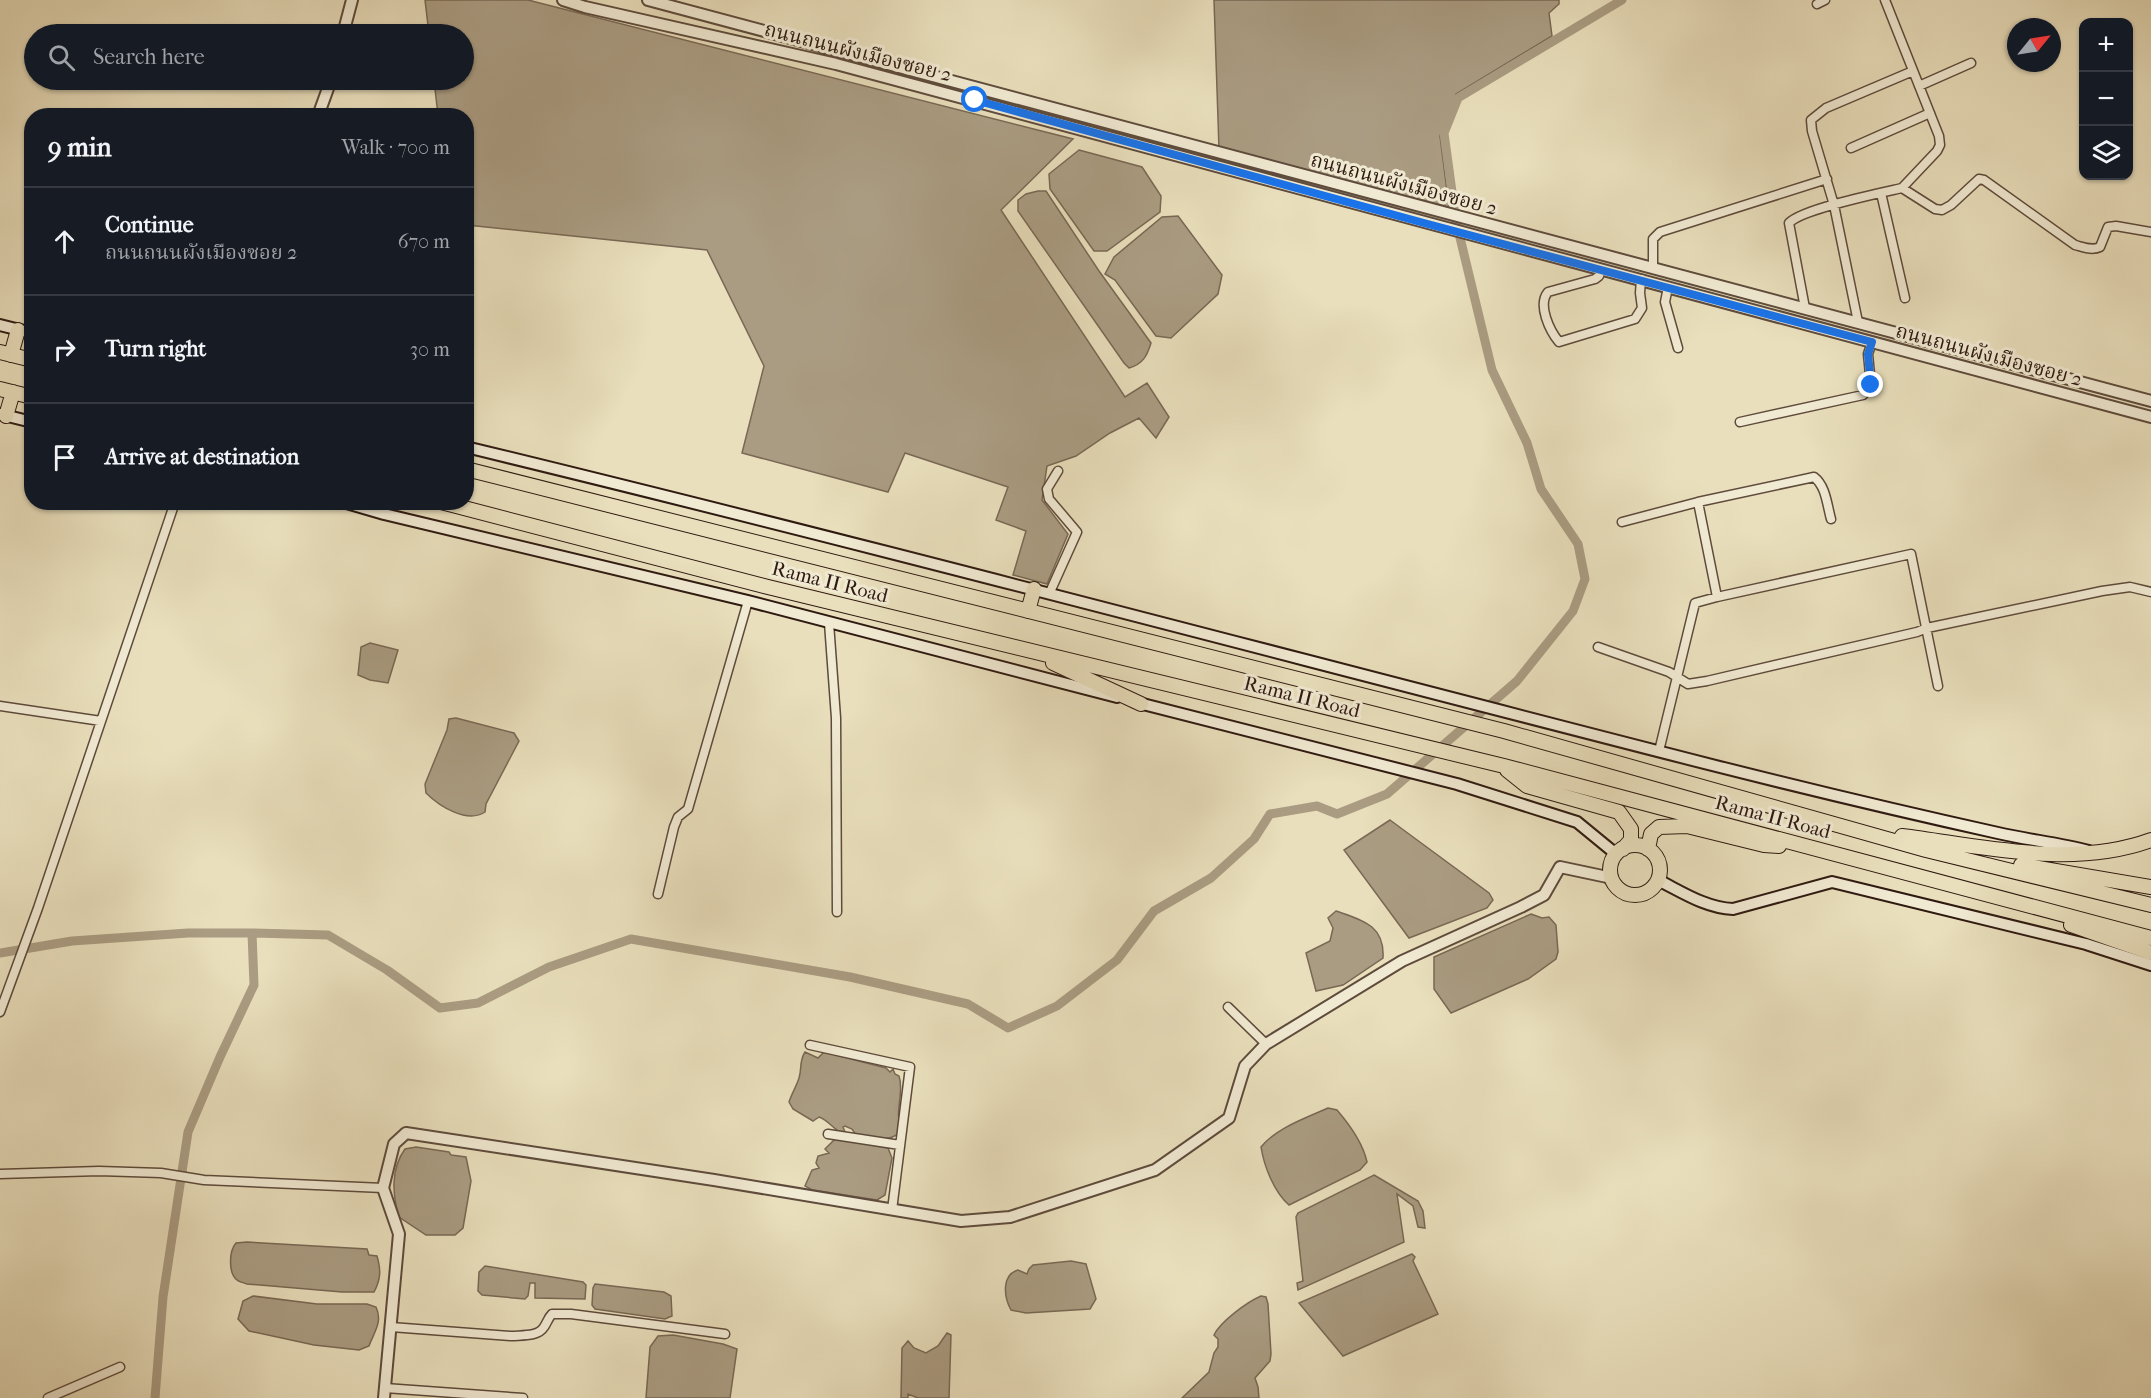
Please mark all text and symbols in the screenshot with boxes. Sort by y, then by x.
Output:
street label: ถนนถนนผังเมืองซอย 2 [762,18,954,86]
north arrow [2007,18,2061,72]
map controls [2079,18,2133,180]
button: + [2079,18,2133,72]
search box [24,24,474,90]
icon: search [45,41,78,74]
text: Search here [93,44,205,70]
button: − [2079,72,2133,126]
route start [961,86,987,112]
button: layers [2079,126,2133,180]
text: 9 min [48,132,112,163]
text: Walk · 700 m [341,136,450,159]
street label: ถนนถนนผังเมืองซอย 2 [1308,148,1500,220]
text: Continue [105,212,194,238]
icon: ahead [48,225,81,258]
text: 670 m [398,230,450,253]
text: ถนนถนนผังเมืองซอย 2 [105,241,297,264]
street label: ถนนถนนผังเมืองซอย 2 [1893,319,2085,391]
icon: right [48,333,81,366]
text: Turn right [105,336,206,362]
text: 30 m [410,338,450,361]
route end [1857,371,1883,397]
icon: arrive [48,441,81,474]
text: Arrive at destination [105,444,299,470]
street label: Rama II Road [770,556,891,608]
street label: Rama II Road [1242,671,1363,723]
street label: Rama II Road [1713,791,1834,844]

